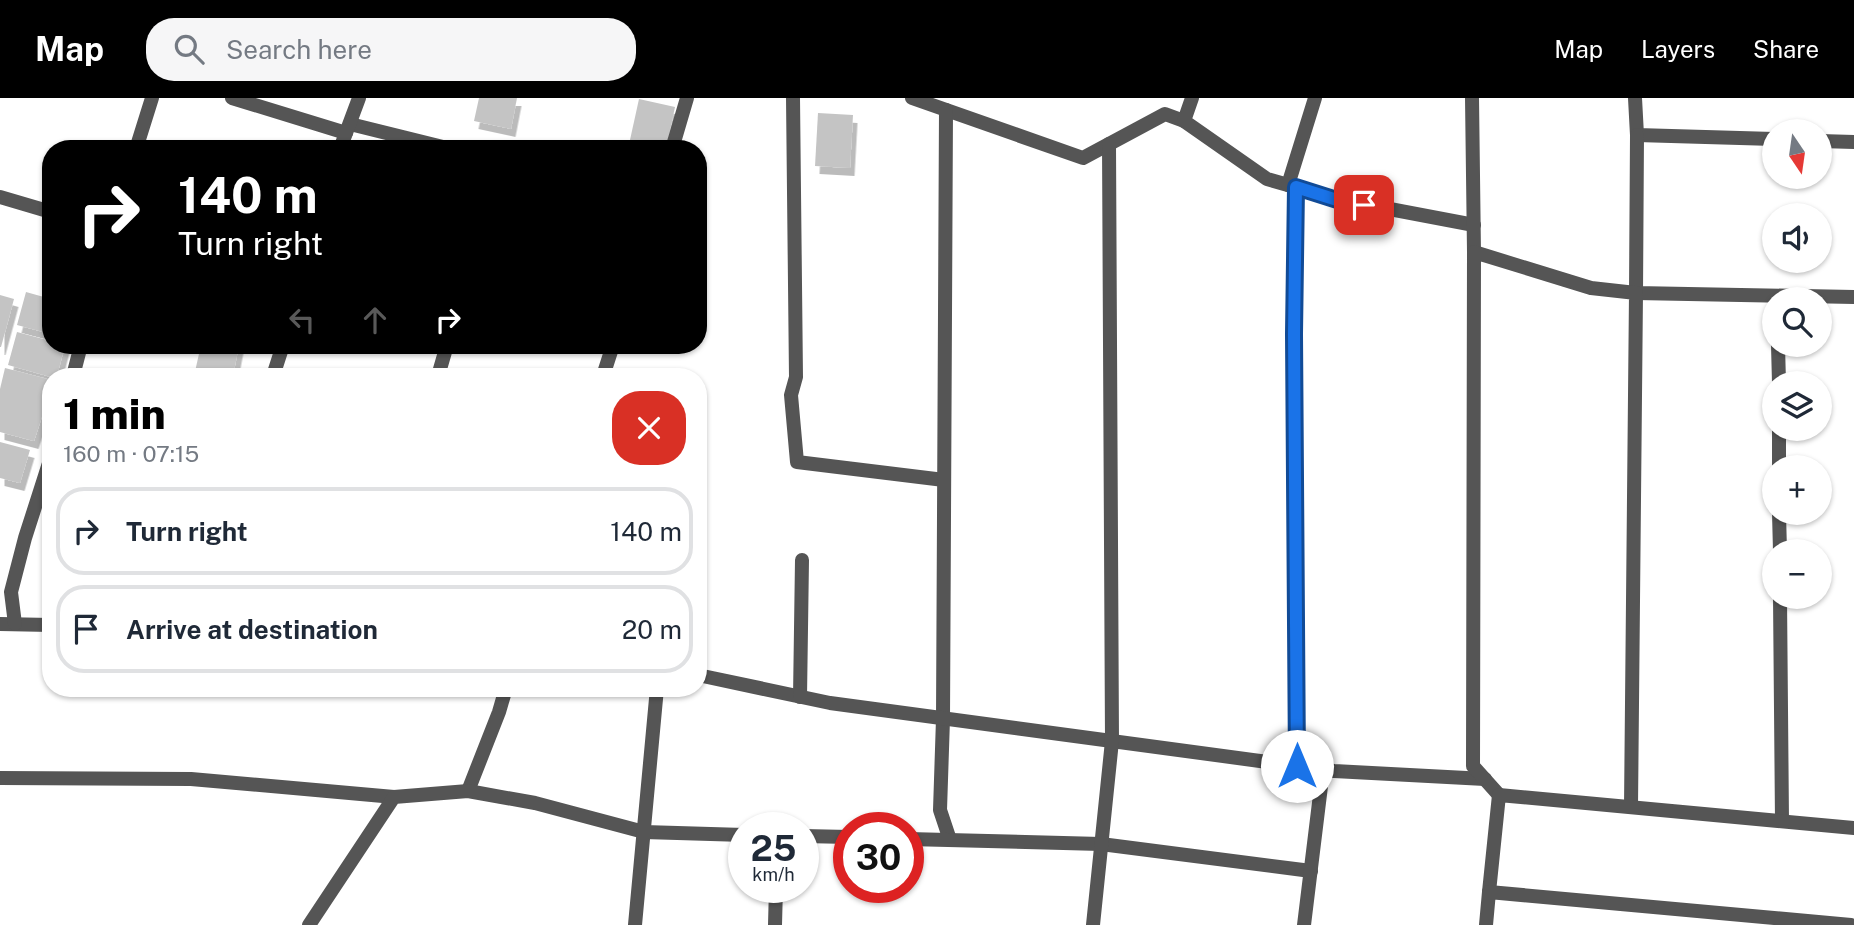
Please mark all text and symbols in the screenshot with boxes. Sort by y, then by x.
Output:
search box [146,18,636,81]
text: Map [35,30,104,68]
icon: search [170,30,208,68]
text: Search here [226,34,372,65]
text: Map [1554,35,1603,63]
text: Layers [1641,35,1715,63]
text: Share [1753,35,1819,63]
north arrow [1762,119,1832,189]
map controls [1762,119,1832,609]
text: 140 m [178,166,318,224]
icon: right [63,168,154,259]
pin [1334,175,1394,235]
icon: arrive [1345,186,1383,224]
button: sound [1762,203,1832,273]
text: Turn right [178,225,323,262]
button: search [1762,287,1832,357]
icon: left [283,301,321,339]
icon: ahead [356,301,394,339]
icon: right [429,301,467,339]
button: layers [1762,371,1832,441]
text: 1 min [63,389,166,438]
button: close [612,391,686,465]
text: 160 m · 07:15 [63,440,199,467]
button: + [1762,455,1832,525]
icon: right [67,512,105,550]
text: Turn right [126,516,248,547]
text: 140 m [610,516,682,547]
button: − [1762,539,1832,609]
icon: arrive [67,610,105,648]
text: Arrive at destination [126,614,378,645]
text: 20 m [622,614,682,645]
position arrow [1260,729,1334,803]
speed limit sign: 30 [833,812,924,903]
text: 25 [751,828,796,869]
text: km/h [752,864,795,885]

